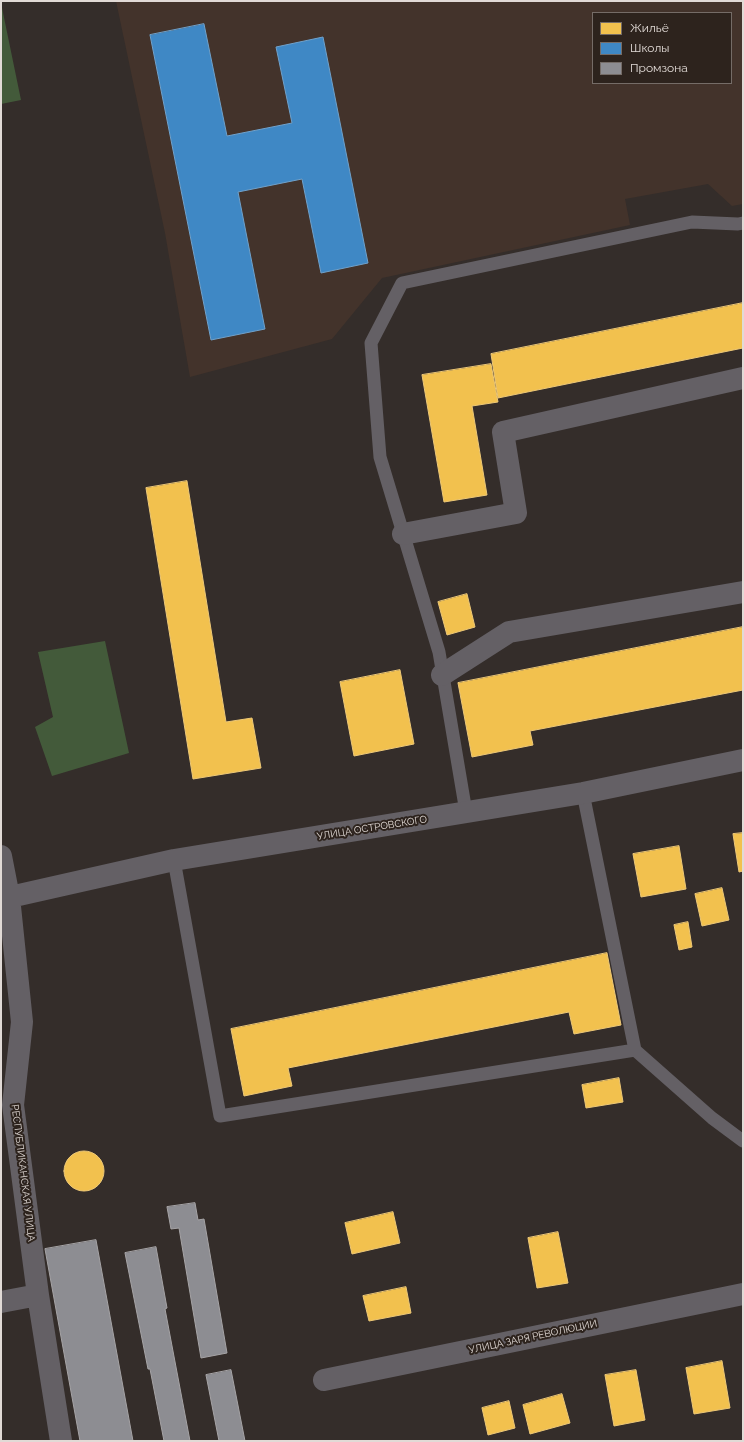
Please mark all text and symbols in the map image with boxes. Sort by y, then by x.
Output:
legend [592,12,732,84]
text: Жильё [630,21,669,35]
text: Школы [630,41,669,55]
text: Промзона [630,61,688,75]
street label: УЛИЦА ОСТРОВСКОГО [316,813,428,843]
street label: РЕСПУБЛИКАНСКАЯ УЛИЦА [9,1104,37,1242]
street label: УЛИЦА ЗАРЯ РЕВОЛЮЦИИ [468,1318,598,1356]

